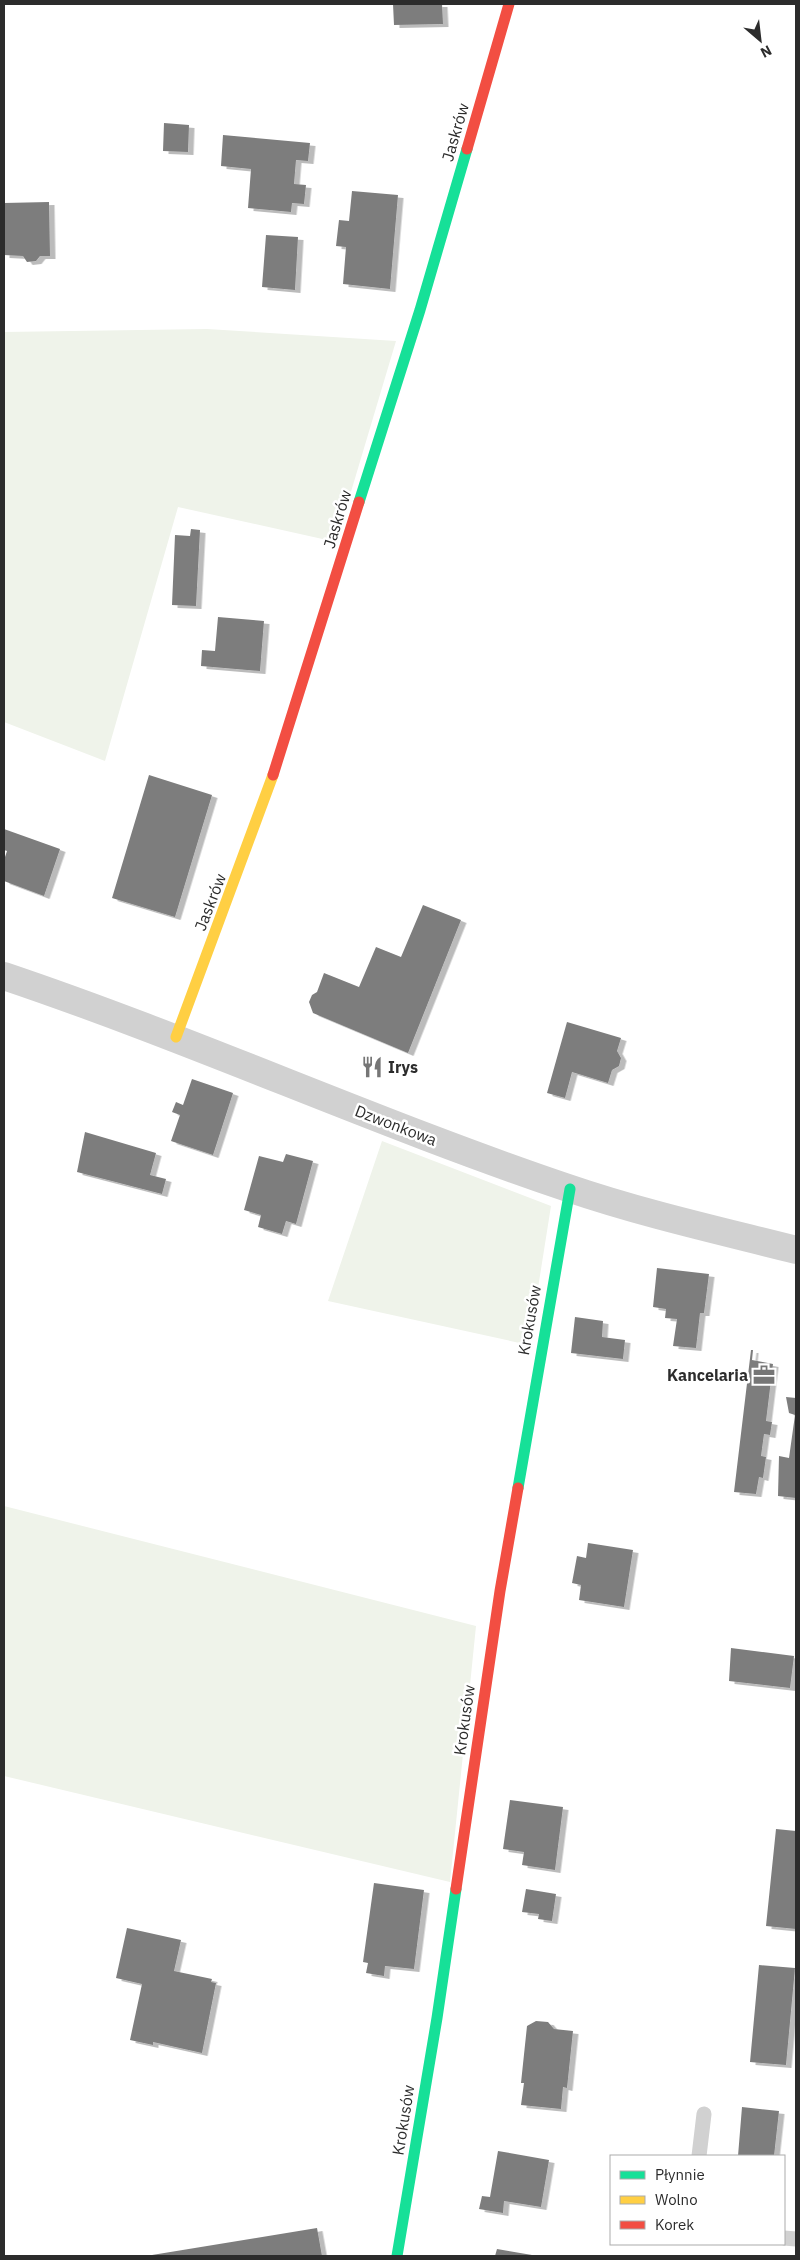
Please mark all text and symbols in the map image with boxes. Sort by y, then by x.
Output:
north arrow [735,15,785,65]
text: N [757,41,775,62]
street label: Jaskrów [437,100,473,164]
street label: Jaskrów [319,487,355,551]
street label: Jaskrów [190,870,230,934]
restaurant icon: Irys [359,1054,385,1080]
place label: Irys [388,1057,418,1077]
street label: Dzwonkowa [352,1100,440,1150]
street label: Krokusów [513,1283,545,1357]
office icon: Kancelaria [751,1362,777,1388]
place label: Kancelaria [667,1365,748,1385]
street label: Krokusów [449,1683,479,1757]
street label: Krokusów [388,2083,418,2157]
legend [610,2155,785,2245]
text: Płynnie [655,2165,705,2184]
text: Wolno [655,2190,698,2209]
text: Korek [655,2215,694,2234]

